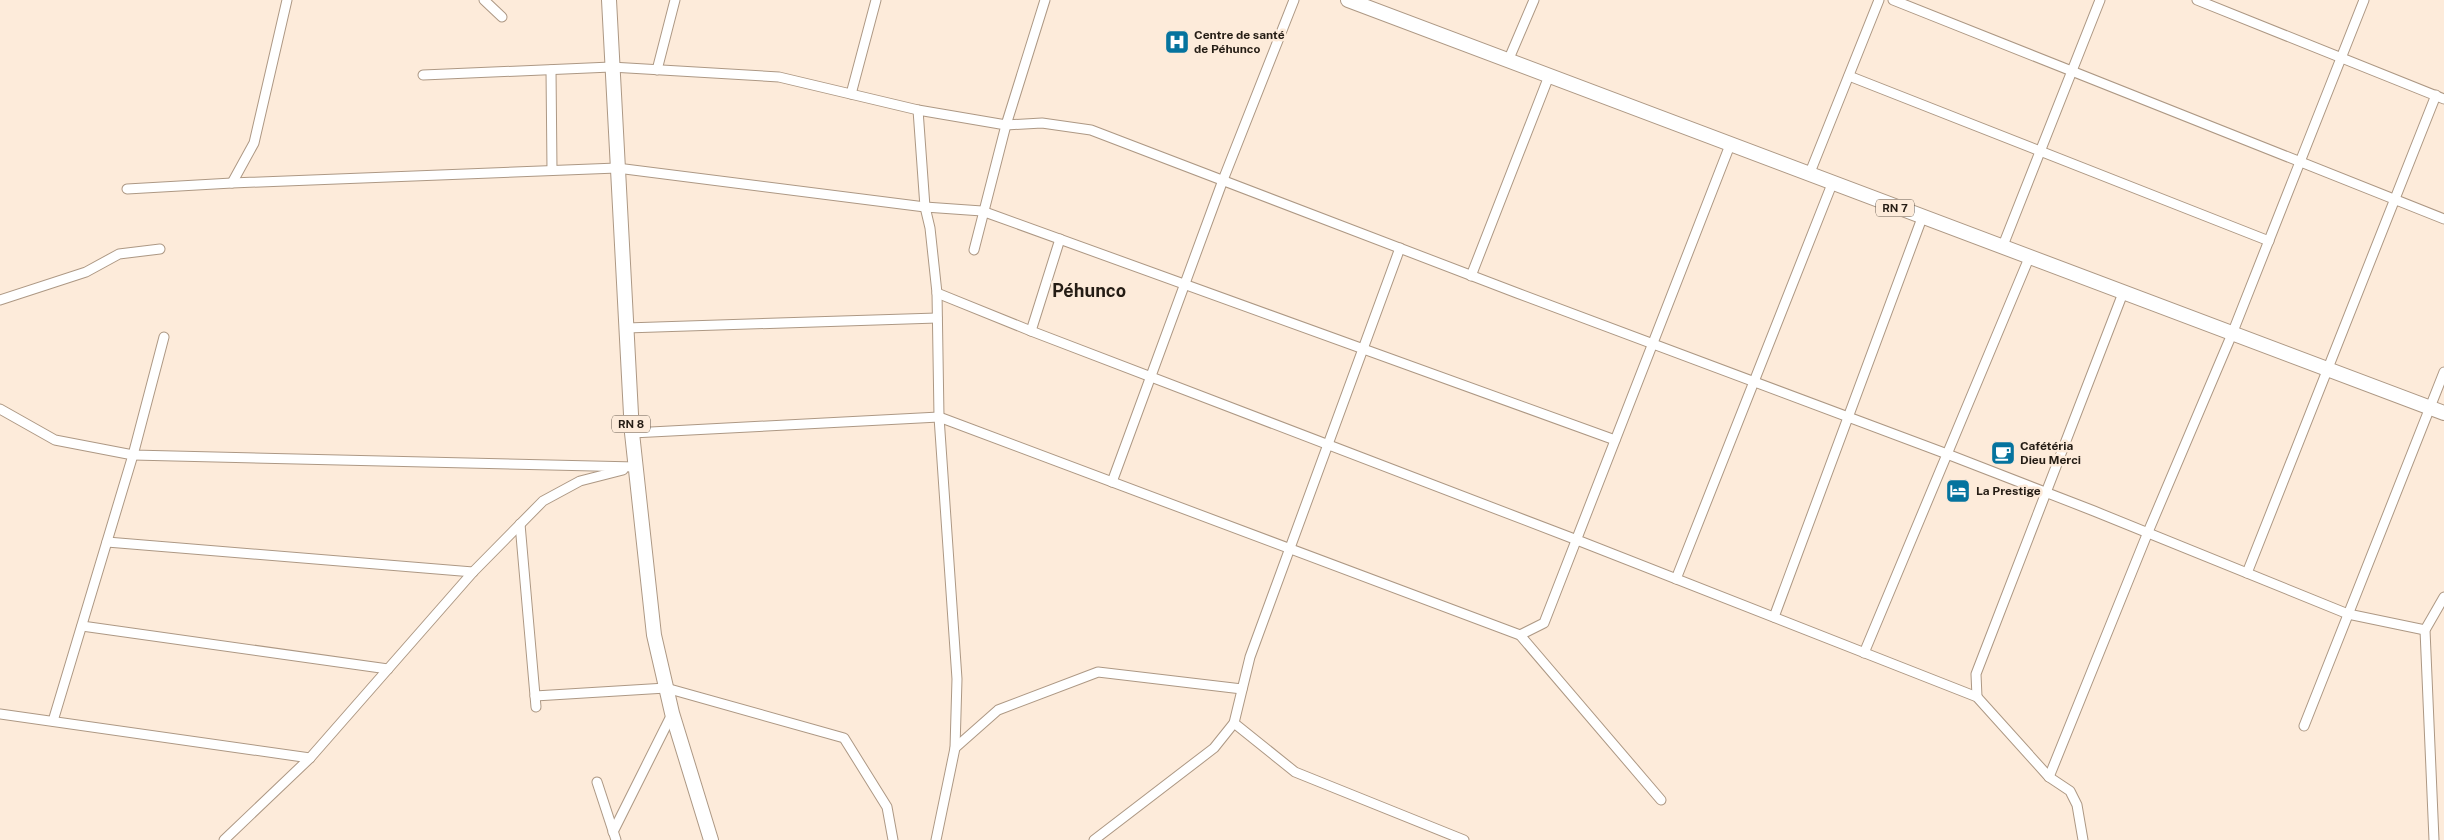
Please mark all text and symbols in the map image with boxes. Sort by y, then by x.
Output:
place label: Centre de santé de Péhunco [1194,28,1285,56]
hospital icon: Centre de santé de Péhunco [1164,29,1190,55]
road number: RN 7 [1876,200,1914,217]
district label: Péhunco [1052,280,1126,301]
road number: RN 8 [612,416,650,432]
place label: Cafétéria Dieu Merci [2020,439,2081,467]
cafe icon: Cafétéria Dieu Merci [1990,440,2016,466]
hotel icon: La Prestige [1945,478,1971,504]
place label: La Prestige [1976,484,2041,498]

